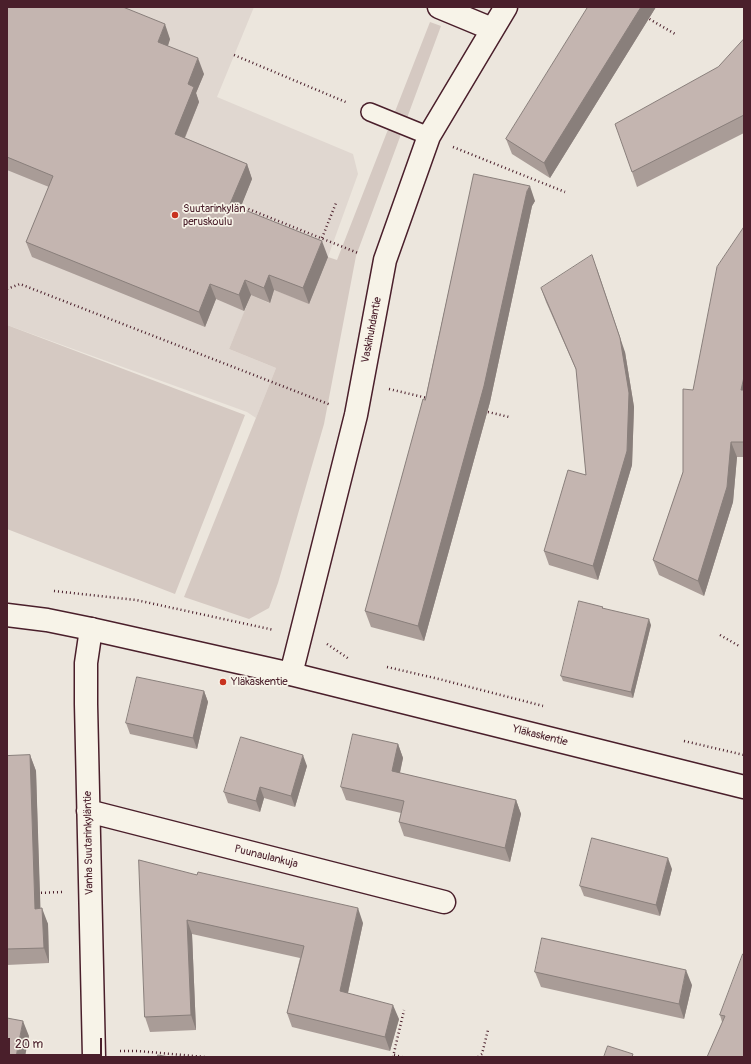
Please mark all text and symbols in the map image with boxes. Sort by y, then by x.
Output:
place label: Suutarinkylän peruskoulu [183,202,245,228]
marker: Suutarinkylän peruskoulu [170,210,180,220]
street label: Vaskihuhdantie [359,296,385,364]
place label: Yläkaskentie [231,675,288,689]
marker: Yläkaskentie [218,677,228,687]
street label: Yläkaskentie [511,723,569,749]
street label: Vanha Suutarinkyläntie [81,791,97,895]
street label: Puunaulankuja [233,843,299,871]
scale bar [10,1030,104,1056]
text: 20 m [15,1037,43,1052]

